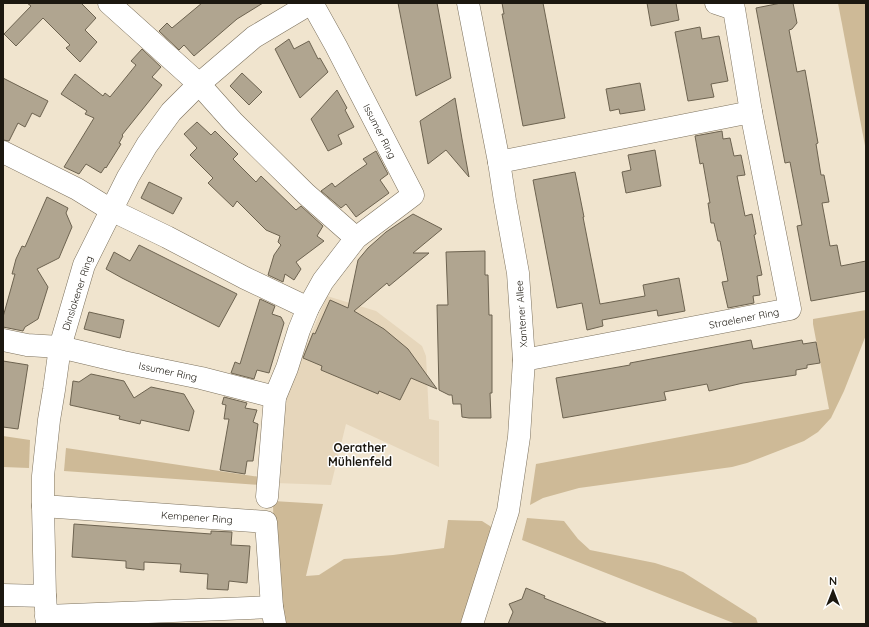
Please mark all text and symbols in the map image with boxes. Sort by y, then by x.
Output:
street label: Issumer Ring [360,102,399,161]
street label: Dinslakener Ring [59,254,96,332]
street label: Xantener Allee [513,280,530,348]
street label: Straelener Ring [708,305,780,332]
street label: Issumer Ring [137,359,198,384]
district label: Oerather Mühlenfeld [328,440,392,469]
street label: Kempener Ring [161,509,233,526]
north arrow [813,571,853,611]
text: N [829,574,837,588]

